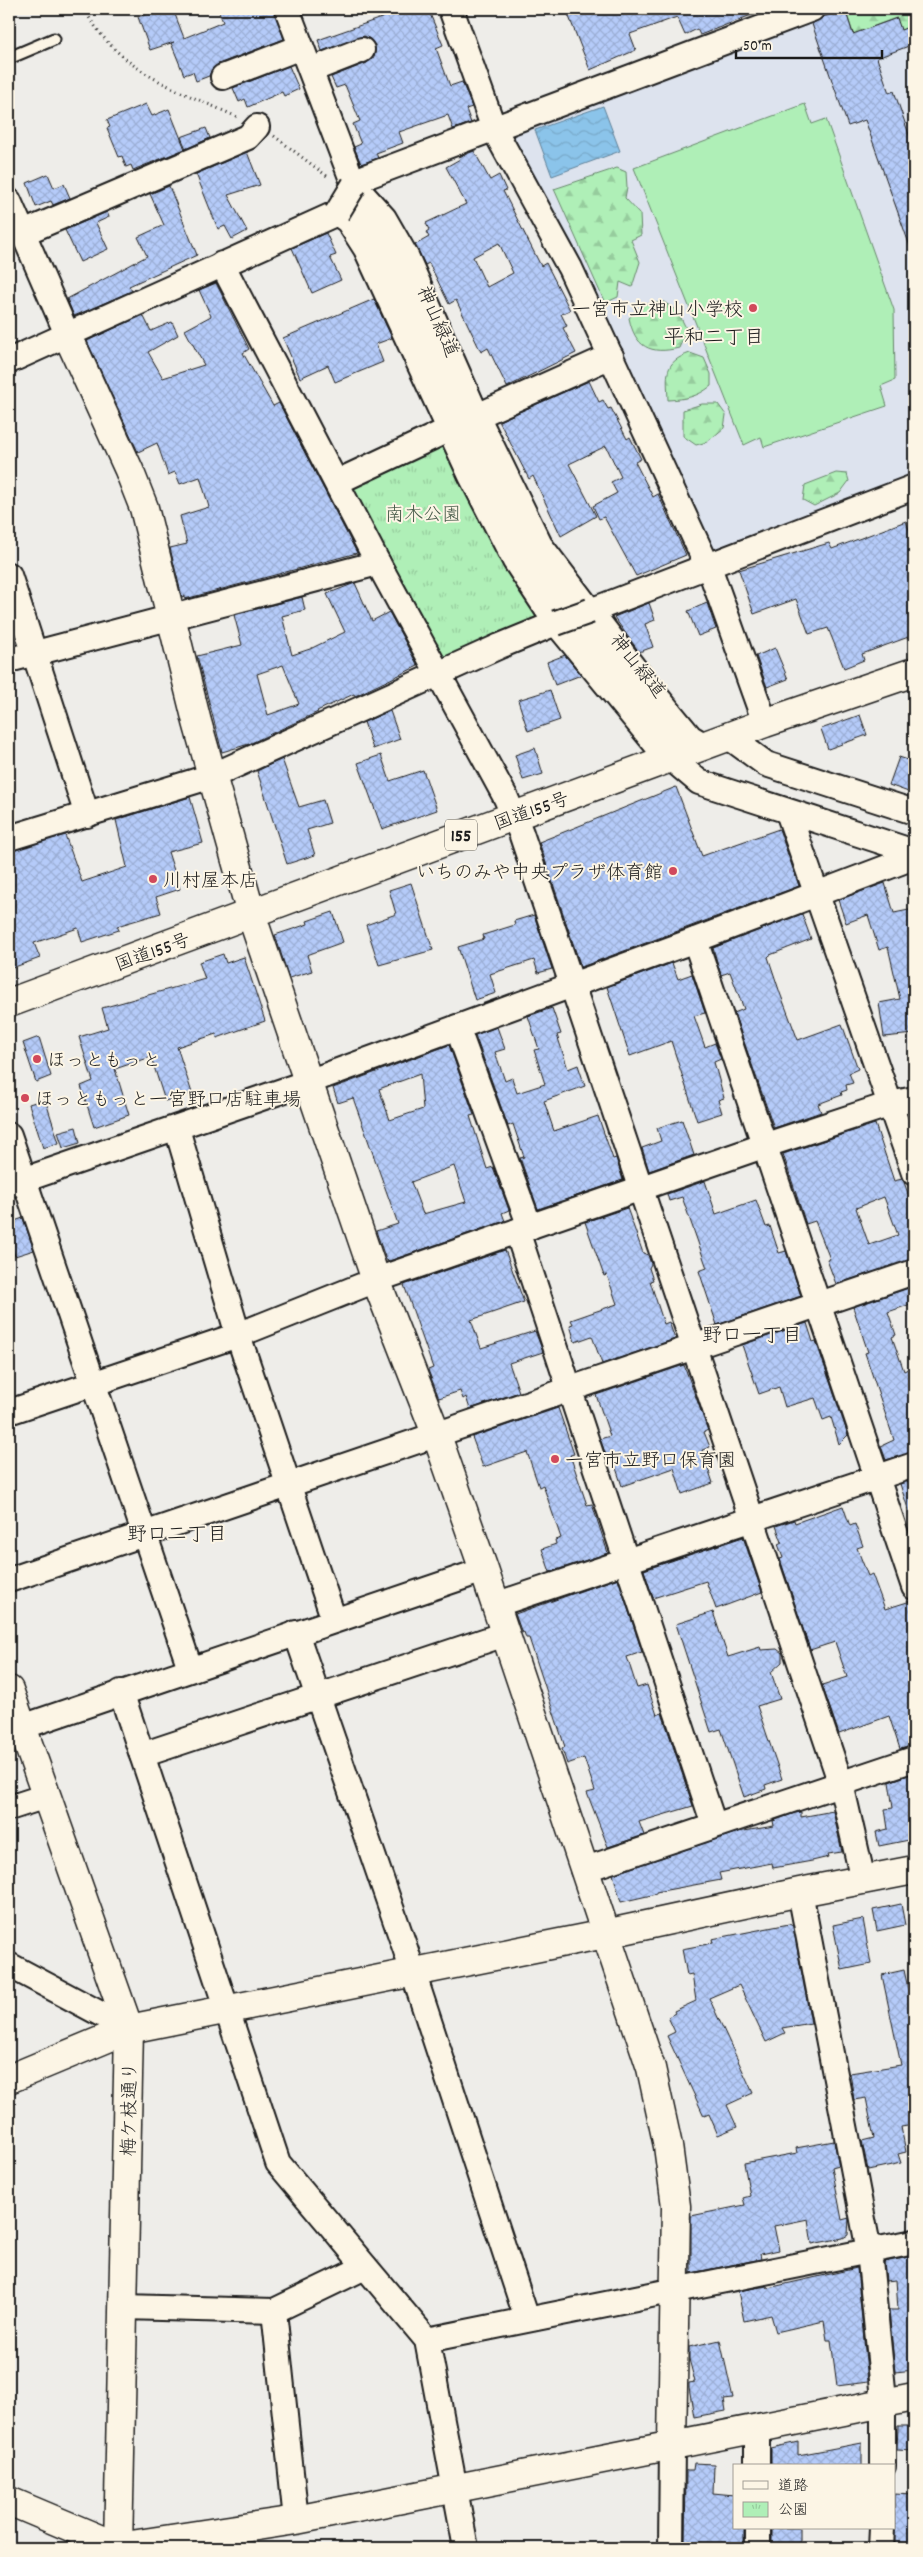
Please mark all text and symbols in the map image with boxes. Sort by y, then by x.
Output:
scale bar [736,28,882,60]
text: 50 m [743,36,772,58]
street label: 神山緑道 [408,282,464,363]
place label: 一宮市立神山小学校 [572,298,743,325]
marker: 一宮市立神山小学校 [747,302,759,314]
district label: 平和二丁目 [664,325,764,353]
park label: 南木公園 [385,503,461,530]
street label: 神山緑道 [602,629,671,705]
street label: 国道155号 [491,787,574,839]
road number: 155 [445,820,477,850]
place label: いちのみや中央プラザ体育館 [416,861,663,888]
marker: いちのみや中央プラザ体育館 [667,865,679,877]
place label: 川村屋本店 [163,869,258,896]
marker: 川村屋本店 [147,873,159,885]
street label: 国道155号 [112,928,195,980]
place label: ほっともっと [47,1049,161,1076]
marker: ほっともっと [31,1053,43,1065]
place label: ほっともっと一宮野口店駐車場 [35,1088,301,1115]
marker: ほっともっと一宮野口店駐車場 [19,1092,31,1104]
district label: 野口一丁目 [702,1323,802,1351]
place label: 一宮市立野口保育園 [565,1449,736,1476]
marker: 一宮市立野口保育園 [549,1453,561,1465]
district label: 野口二丁目 [127,1522,227,1550]
street label: 梅ケ枝通り [117,2061,146,2157]
legend [733,2464,896,2530]
text: 道路 [778,2476,808,2498]
text: 公園 [778,2500,808,2522]

